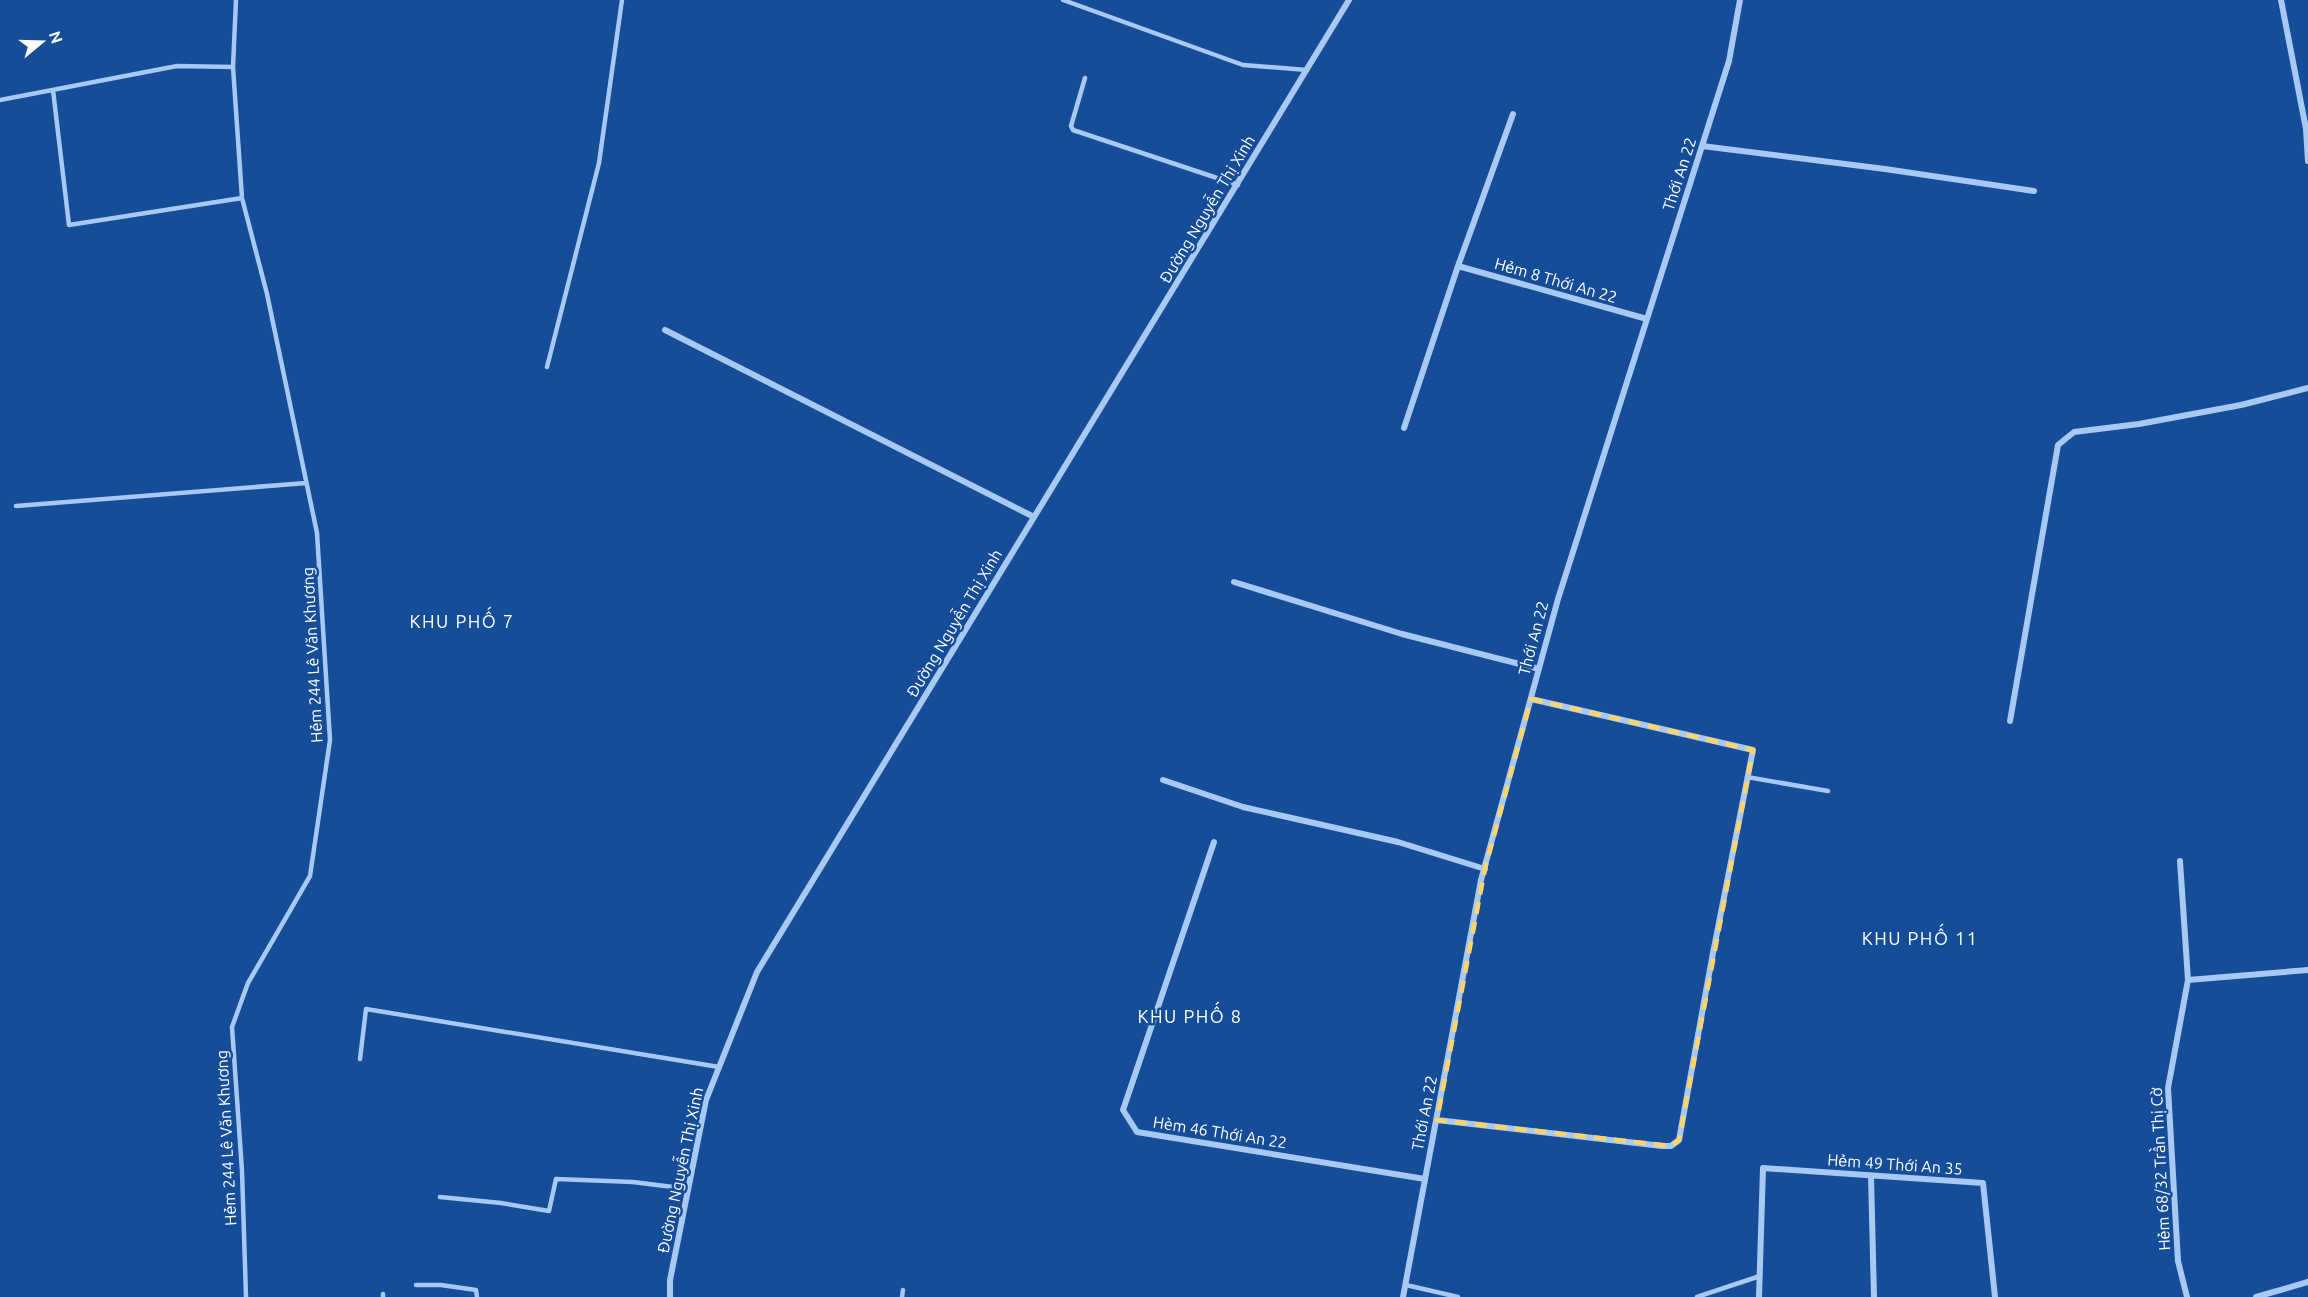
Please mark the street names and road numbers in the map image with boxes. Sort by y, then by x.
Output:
street label: Đường Nguyễn Thị Xinh [1153,130,1258,286]
street label: Thới An 22 [1659,135,1699,213]
street label: Hẻm 8 Thới An 22 [1493,254,1619,306]
street label: Đường Nguyễn Thị Xinh [900,544,1005,700]
street label: Hẻm 244 Lê Văn Khương [298,567,326,743]
street label: Thới An 22 [1514,599,1552,677]
street label: Hẻm 244 Lê Văn Khương [212,1050,240,1226]
street label: Thới An 22 [1408,1074,1440,1152]
street label: Đường Nguyễn Thị Xinh [651,1085,706,1255]
street label: Hẻm 68/32 Trần Thị Cờ [2144,1086,2173,1251]
street label: Hèm 46 Thới An 22 [1152,1113,1288,1151]
street label: Hẻm 49 Thới An 35 [1827,1150,1963,1178]

